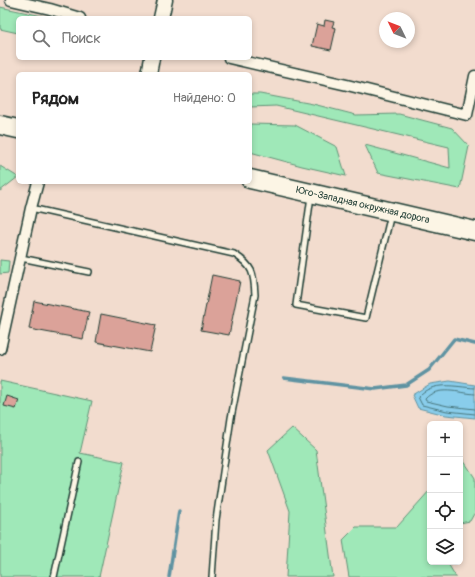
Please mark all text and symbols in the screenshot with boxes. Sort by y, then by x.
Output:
north arrow [379,12,415,48]
search box [16,16,252,60]
icon: search [30,27,52,49]
text: Поиск [62,29,101,48]
text: Рядом [32,88,79,109]
text: Найдено: 0 [173,90,236,106]
street label: Юго-Западная окружная дорога [295,184,431,226]
map controls [427,421,463,565]
button: + [427,421,463,457]
button: − [427,457,463,493]
button: locate [427,493,463,529]
button: layers [427,529,463,565]

